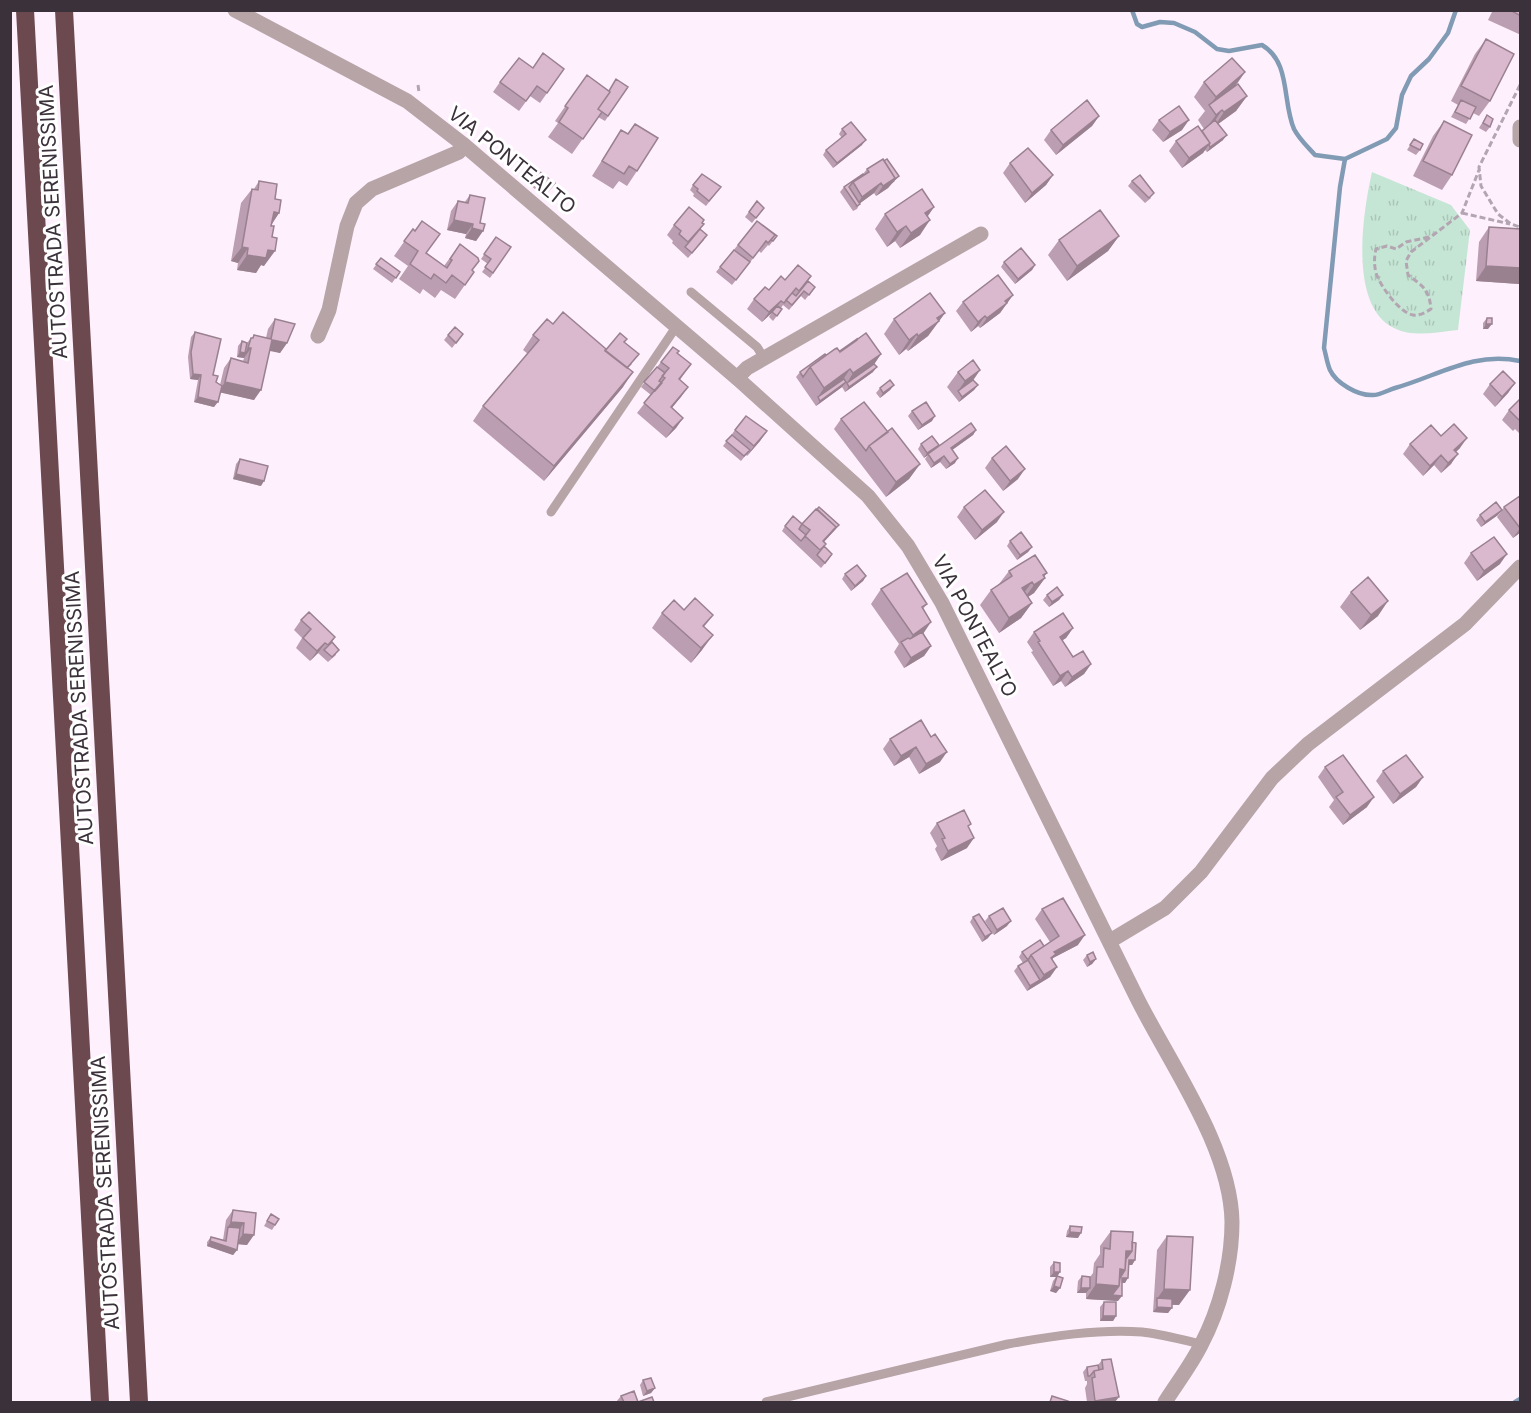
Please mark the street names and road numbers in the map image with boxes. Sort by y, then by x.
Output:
street label: AUTOSTRADA SERENISSIMA [34,84,72,360]
street label: VIA PONTEALTO [443,101,581,219]
street label: VIA PONTEALTO [927,551,1023,701]
street label: AUTOSTRADA SERENISSIMA [60,570,98,846]
street label: AUTOSTRADA SERENISSIMA [86,1055,124,1331]

